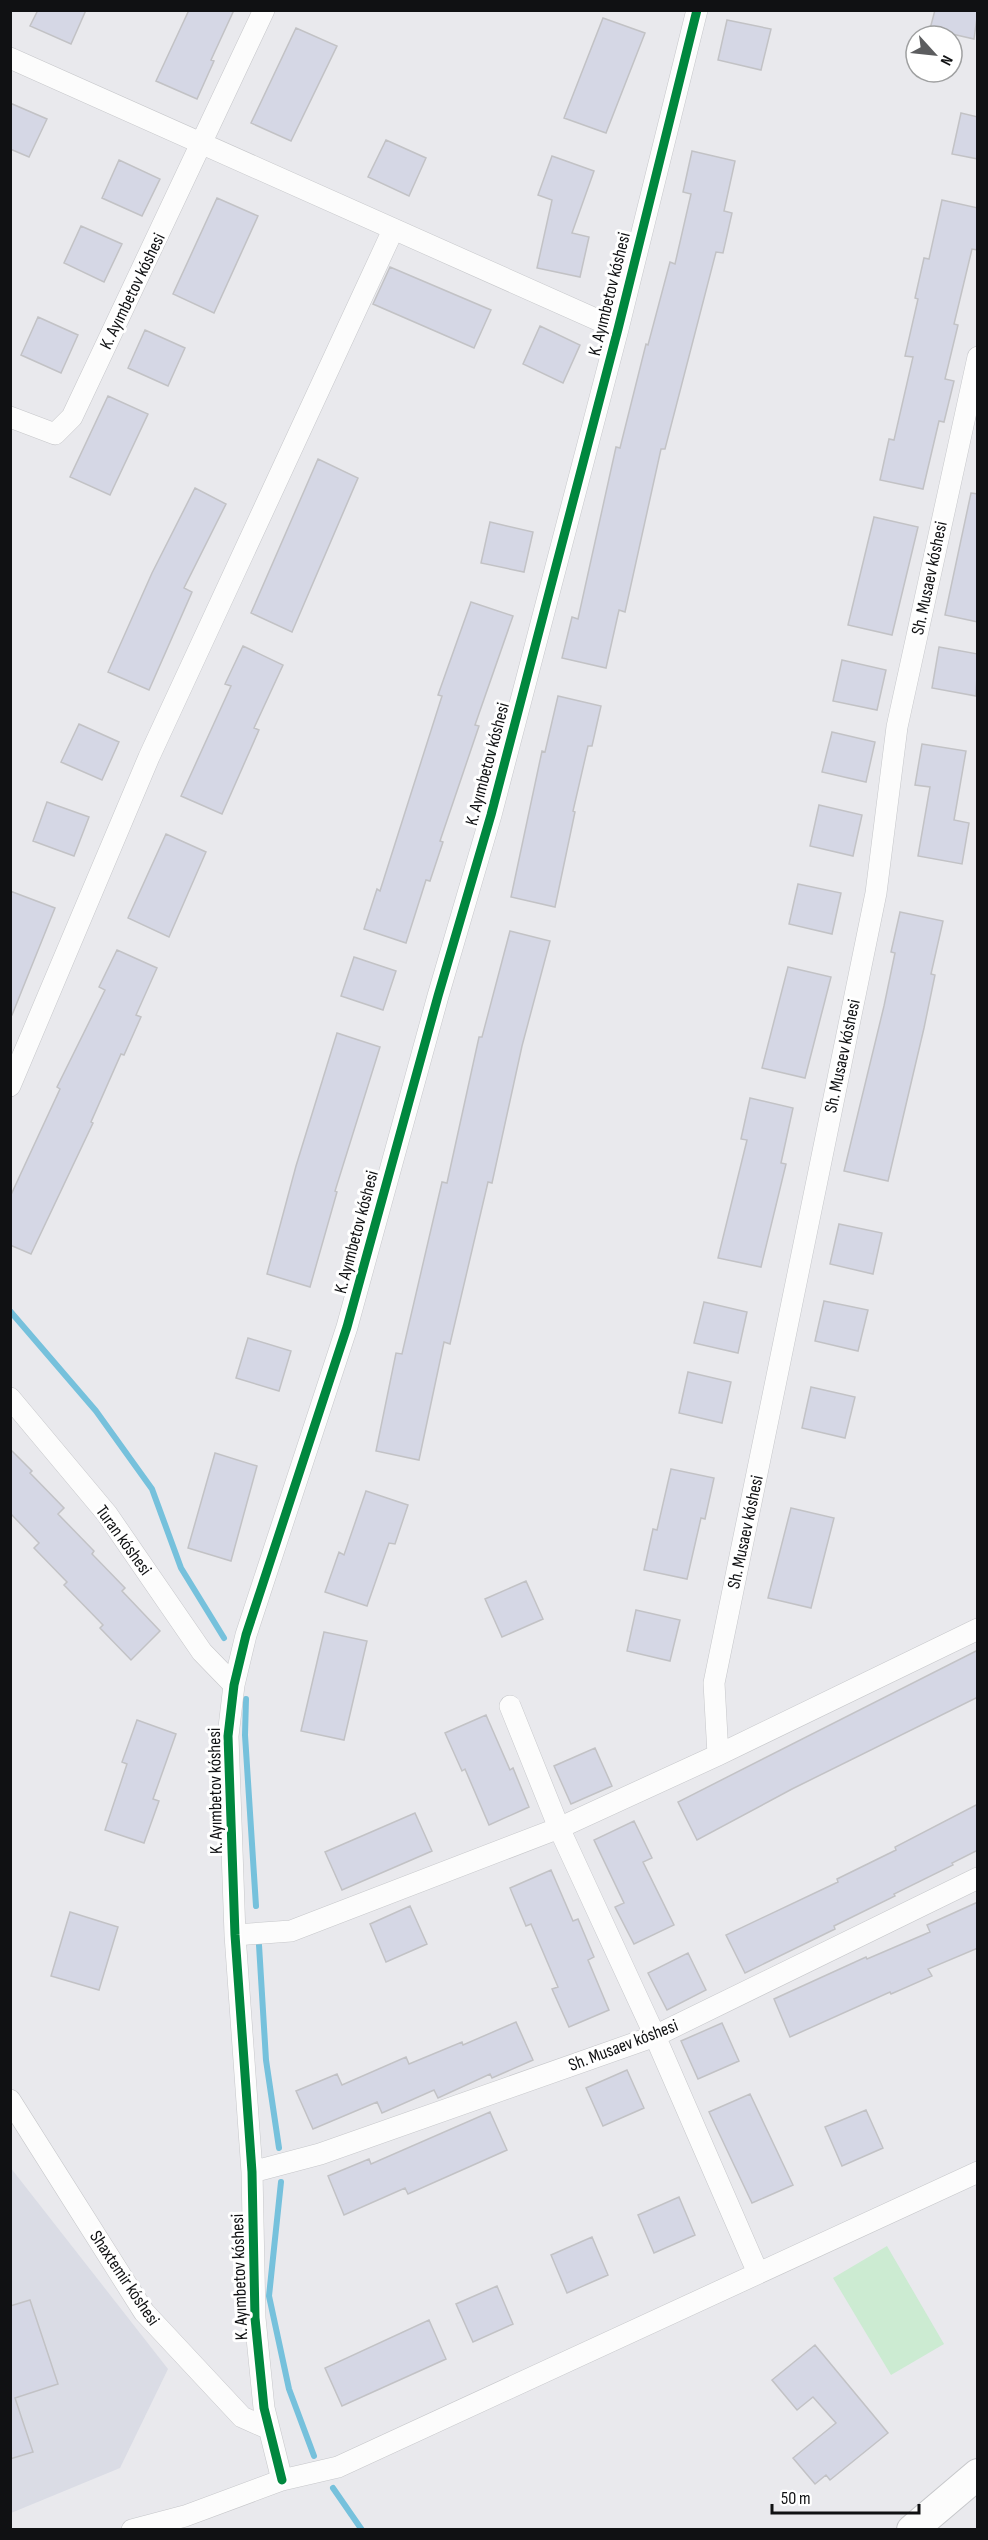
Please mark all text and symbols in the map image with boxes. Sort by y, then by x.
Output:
north arrow [904,24,964,84]
text: N [936,52,956,68]
street label: K. Ayımbetov kóshesi [95,230,170,353]
street label: K. Ayımbetov kóshesi [584,230,635,358]
street label: Sh. Musaev kóshesi [907,519,952,637]
street label: K. Ayımbetov kóshesi [461,700,514,828]
street label: Sh. Musaev kóshesi [820,997,865,1115]
street label: K. Ayımbetov kóshesi [330,1168,383,1296]
street label: Sh. Musaev kóshesi [723,1473,768,1591]
street label: Turan kóshesi [91,1501,156,1579]
street label: K. Ayımbetov kóshesi [204,1728,227,1854]
street label: Sh. Musaev kóshesi [566,2015,681,2076]
street label: K. Ayımbetov kóshesi [227,2213,252,2341]
street label: Shaxtemir kóshesi [85,2227,164,2330]
scale bar [772,2477,919,2515]
text: 50 m [781,2488,811,2509]

